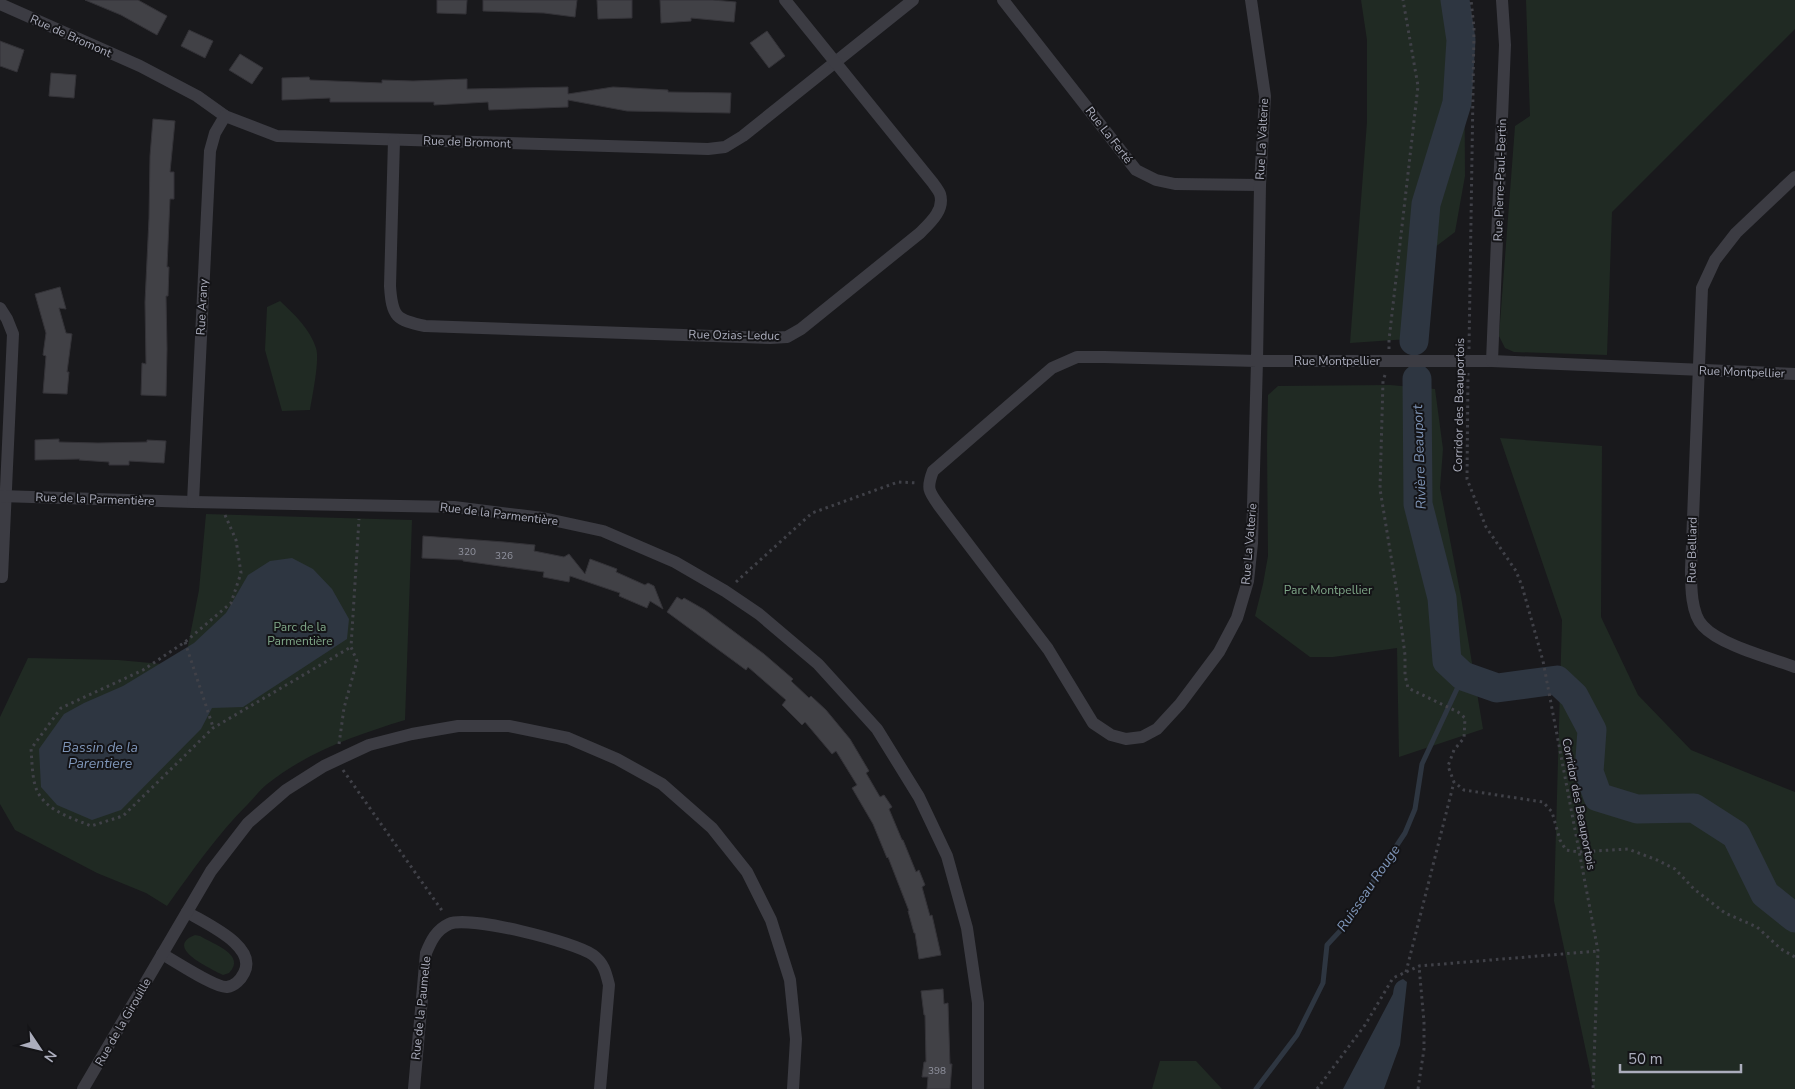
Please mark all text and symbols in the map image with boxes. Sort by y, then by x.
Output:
street label: Rue de Bromont [28,11,115,61]
street label: Rue La Valterie [1252,98,1272,180]
street label: Rue La Ferté [1082,103,1136,167]
street label: Rue Pierre-Paul-Bertin [1490,118,1510,242]
street label: Rue de Bromont [423,132,512,152]
street label: Rue Arany [193,278,212,336]
street label: Rue Ozias-Leduc [688,326,780,344]
street label: Corridor des Beauportois [1450,338,1468,472]
street label: Rue Montpellier [1294,353,1381,369]
street label: Rue Montpellier [1699,363,1786,382]
water label: Rivière Beauport [1408,403,1431,510]
street label: Rue de la Parmentière [35,489,155,509]
street label: Rue de la Parmentière [439,499,559,529]
street label: Rue La Valterie [1237,503,1261,585]
street label: Rue Belliard [1683,517,1701,583]
house number: 320 [458,545,476,559]
house number: 326 [495,549,513,563]
park label: Parc Montpellier [1284,582,1373,598]
park label: Parc de la Parmentière [267,619,333,649]
street label: Corridor des Beauportois [1558,737,1600,872]
water label: Bassin de la Parentiere [62,738,138,773]
water label: Ruisseau Rouge [1332,841,1405,935]
street label: Rue de la Paumelle [408,955,434,1061]
street label: Rue de la Girouille [91,975,155,1069]
north arrow [15,1024,65,1074]
scale bar [1620,1042,1741,1074]
text: N [39,1046,61,1066]
text: 50 m [1628,1049,1663,1069]
house number: 398 [928,1064,946,1078]

